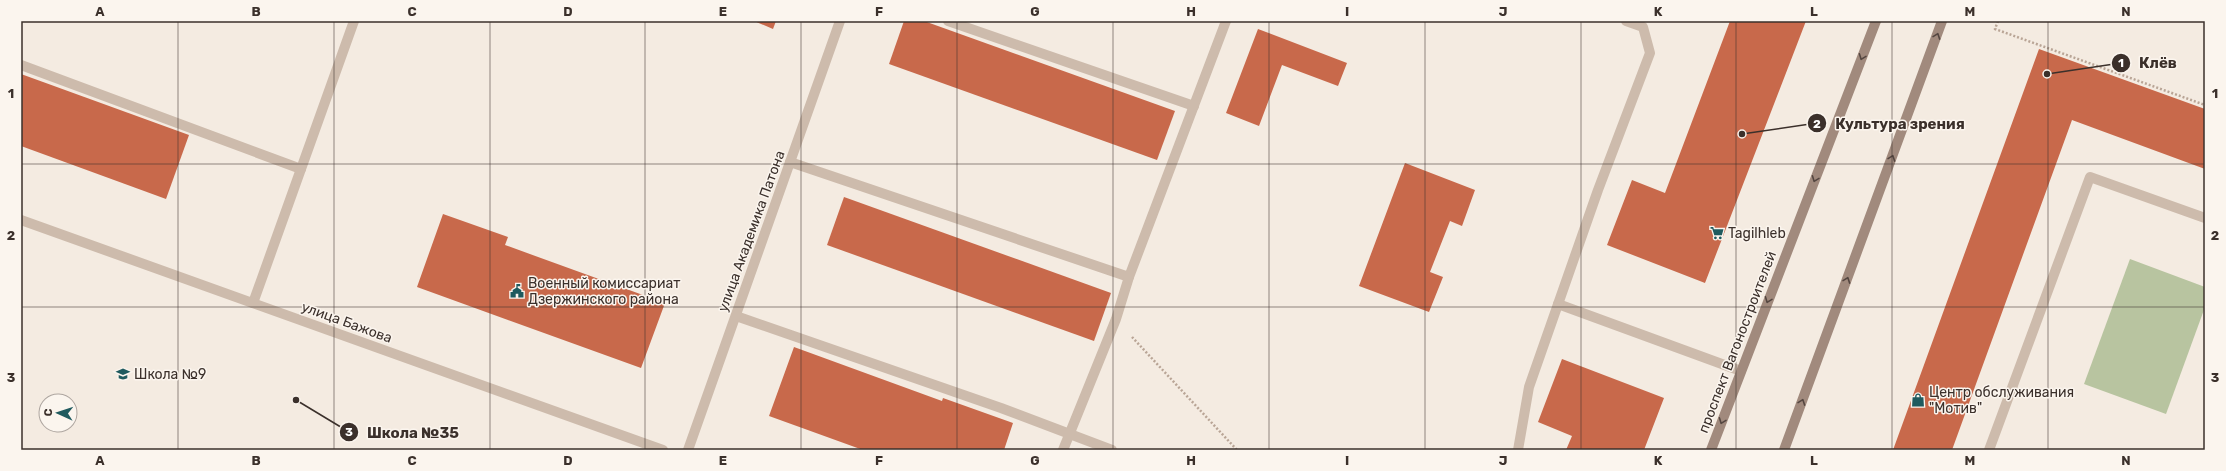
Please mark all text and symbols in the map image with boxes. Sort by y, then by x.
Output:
text: A [95,4,105,19]
text: B [251,4,261,19]
text: C [407,4,417,19]
text: D [563,4,573,19]
text: E [719,4,727,19]
text: F [875,4,883,19]
text: G [1030,4,1040,19]
text: H [1186,4,1196,19]
text: I [1345,4,1349,19]
text: J [1499,4,1507,19]
text: K [1654,4,1663,19]
text: L [1810,4,1818,19]
text: M [1965,4,1975,19]
text: N [2121,4,2131,19]
one-way arrow [1932,33,1940,40]
callout: Клёв [2111,49,2185,76]
one-way arrow [1858,54,1866,61]
text: Клёв [2139,54,2177,72]
text: 1 [2118,56,2124,70]
text: 1 [8,86,14,101]
text: 1 [2212,86,2218,101]
callout: Культура зрения [1807,110,1973,137]
text: Культура зрения [1835,115,1965,133]
text: 2 [1813,117,1821,131]
street label: улица Академика Патона [714,148,789,314]
one-way arrow [1887,155,1895,162]
one-way arrow [1811,175,1819,182]
supermarket icon: Tagilhleb [1709,225,1725,241]
place label: Tagilhleb [1728,225,1786,242]
text: 2 [7,228,15,243]
text: 2 [2211,228,2219,243]
street label: проспект Вагоностроителей [1695,249,1780,436]
place label: Военный комиссариат Дзержинского района [528,275,680,308]
one-way arrow [1842,277,1850,284]
public building icon: Военный комиссариат Дзержинского района [509,283,525,299]
one-way arrow [1765,296,1773,303]
street label: улица Бажова [299,298,394,347]
school or university icon: Школа №9 [115,366,131,382]
place label: Школа №9 [134,366,206,383]
text: 3 [7,370,16,385]
text: 3 [2211,370,2220,385]
place label: Центр обслуживания "Мотив" [1929,384,2074,417]
shop icon: Центр обслуживания "Мотив" [1910,392,1926,408]
north arrow [38,393,78,433]
one-way arrow [1797,399,1805,406]
text: С [42,408,55,417]
one-way arrow [1718,418,1726,425]
callout: Школа №35 [339,419,467,446]
text: Школа №35 [367,424,459,442]
text: 3 [345,425,353,439]
text: A [95,453,105,468]
text: B [251,453,261,468]
text: C [407,453,417,468]
text: D [563,453,573,468]
text: E [719,453,727,468]
text: F [875,453,883,468]
text: G [1030,453,1040,468]
text: H [1186,453,1196,468]
text: I [1345,453,1349,468]
text: J [1499,453,1507,468]
text: K [1654,453,1663,468]
text: L [1810,453,1818,468]
text: M [1965,453,1975,468]
text: N [2121,453,2131,468]

